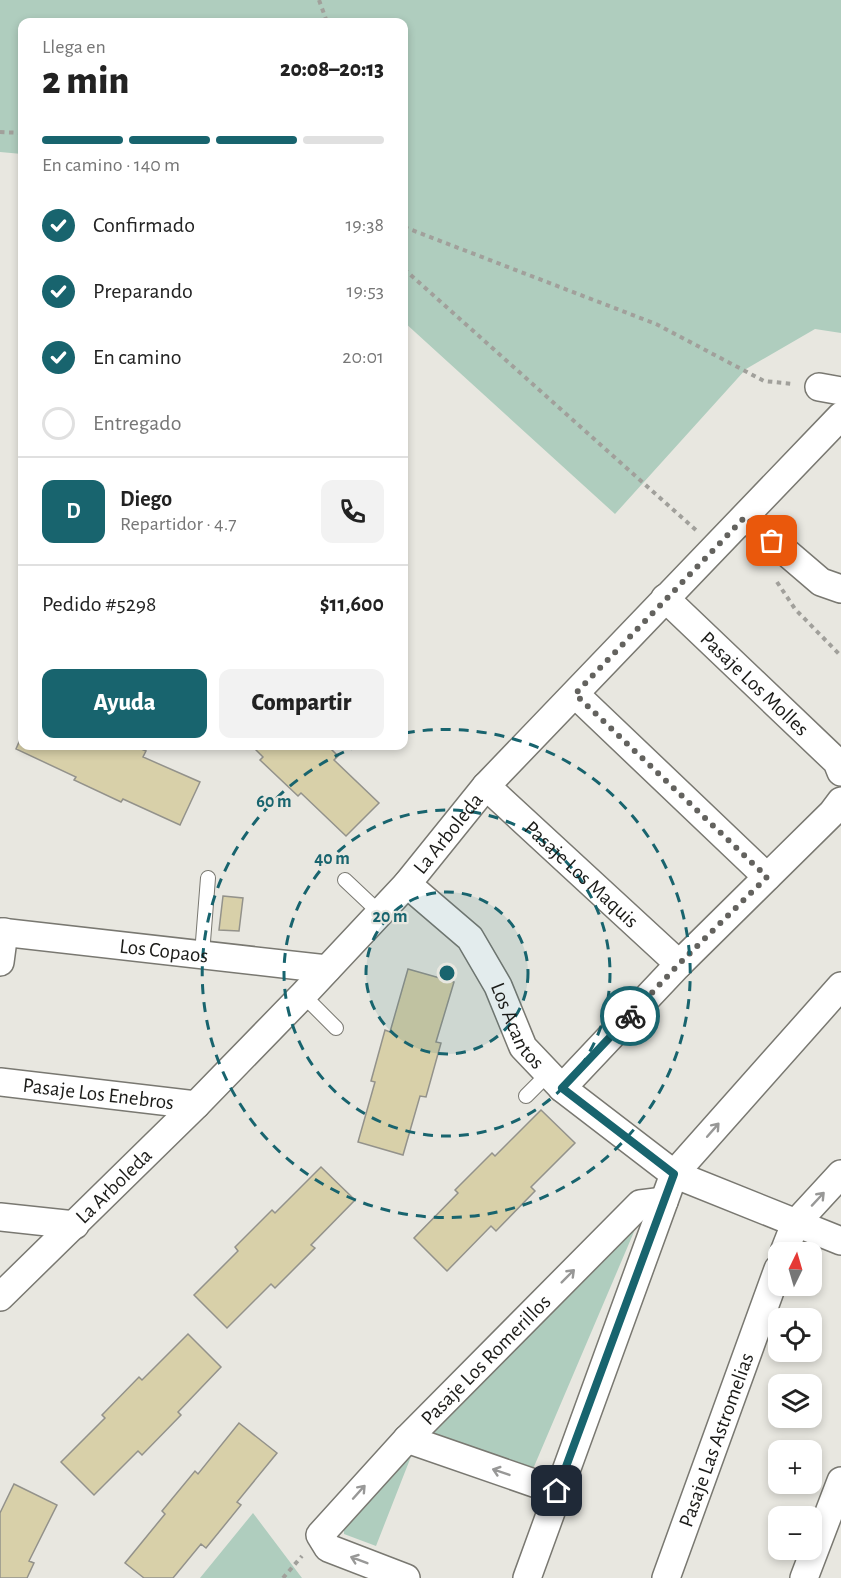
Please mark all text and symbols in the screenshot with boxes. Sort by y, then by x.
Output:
text: Llega en [42,37,106,57]
text: 20:08–20:13 [280,58,384,80]
text: 2 min [42,62,129,101]
text: En camino · 140 m [42,155,180,175]
icon: check [42,209,75,242]
text: Confirmado [93,214,195,236]
text: 19:38 [345,215,384,235]
icon: check [42,275,75,308]
text: Preparando [93,280,193,302]
text: 19:53 [347,281,384,301]
icon: check [42,341,75,374]
text: En camino [93,346,182,368]
text: 20:01 [342,347,384,367]
text: Entregado [93,412,182,434]
button: phone [321,480,384,543]
text: Diego [120,488,172,510]
text: D [66,500,81,522]
text: Repartidor · 4.7 [120,514,237,534]
pin [746,515,797,566]
icon: bag [755,524,788,557]
text: Pedido #5298 [42,593,157,615]
text: $11,600 [320,593,384,615]
street label: Pasaje Los Molles [696,628,813,740]
button: Ayuda [42,669,207,738]
button: Compartir [219,669,384,738]
street label: La Arboleda [410,789,487,878]
text: 60 m [256,793,292,811]
street label: Pasaje Los Maquis [520,817,642,932]
text: 40 m [314,850,350,868]
text: 20 m [372,908,408,926]
street label: Los Copaos [118,936,209,967]
centre of rings [437,963,457,983]
street label: Los Acantos [487,980,548,1073]
courier [600,986,660,1046]
icon: bike [614,1000,647,1033]
street label: Pasaje Los Enebros [21,1075,175,1113]
one-way arrow [706,1123,720,1138]
street label: La Arboleda [72,1144,156,1228]
one-way arrow [811,1192,825,1207]
north arrow [768,1242,822,1296]
map controls [768,1242,822,1560]
one-way arrow [561,1269,575,1284]
street label: Pasaje Los Romerillos [417,1291,555,1429]
button: locate [768,1308,822,1362]
street label: Pasaje Las Astromelias [675,1350,758,1530]
button: layers [768,1374,822,1428]
button: + [768,1440,822,1494]
one-way arrow [493,1465,511,1476]
pin [531,1465,582,1516]
icon: home [540,1474,573,1507]
one-way arrow [352,1484,366,1499]
button: − [768,1506,822,1560]
one-way arrow [351,1554,369,1565]

